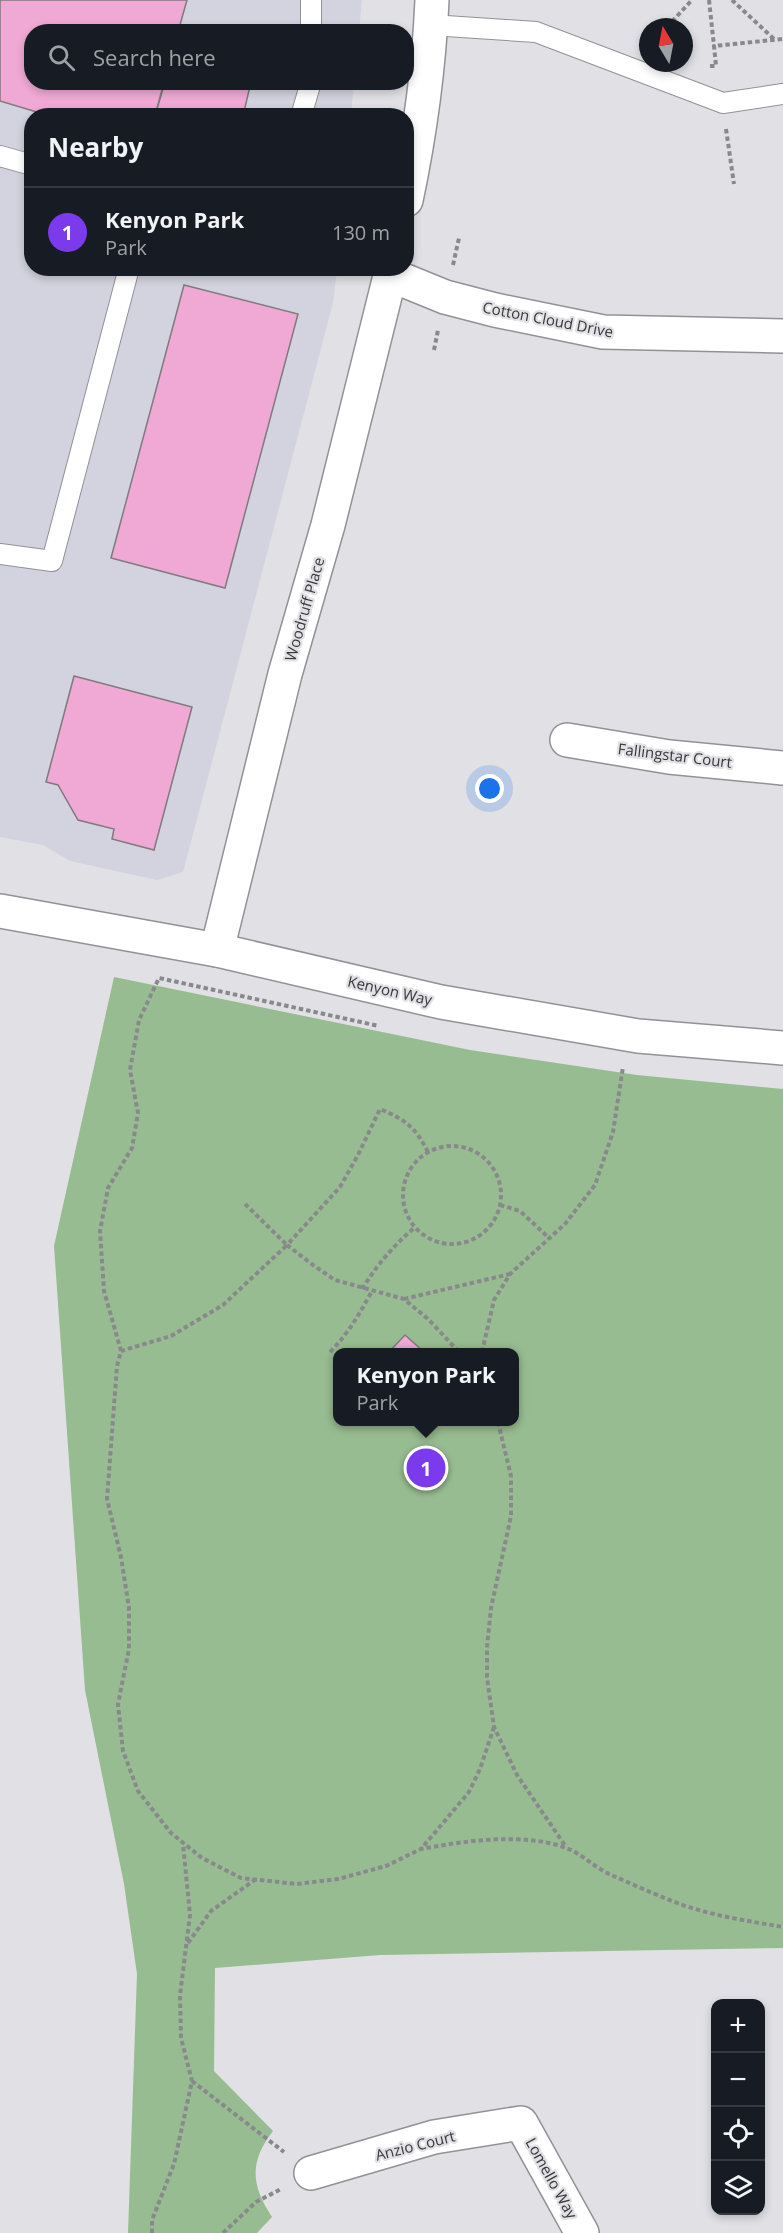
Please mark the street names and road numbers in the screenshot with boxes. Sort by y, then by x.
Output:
street label: Cotton Cloud Drive [481,297,615,341]
street label: Woodruff Place [280,555,328,663]
street label: Fallingstar Court [617,738,733,772]
street label: Kenyon Way [346,971,435,1010]
street label: Anzio Court [373,2125,457,2165]
street label: Lomello Way [522,2134,583,2222]

